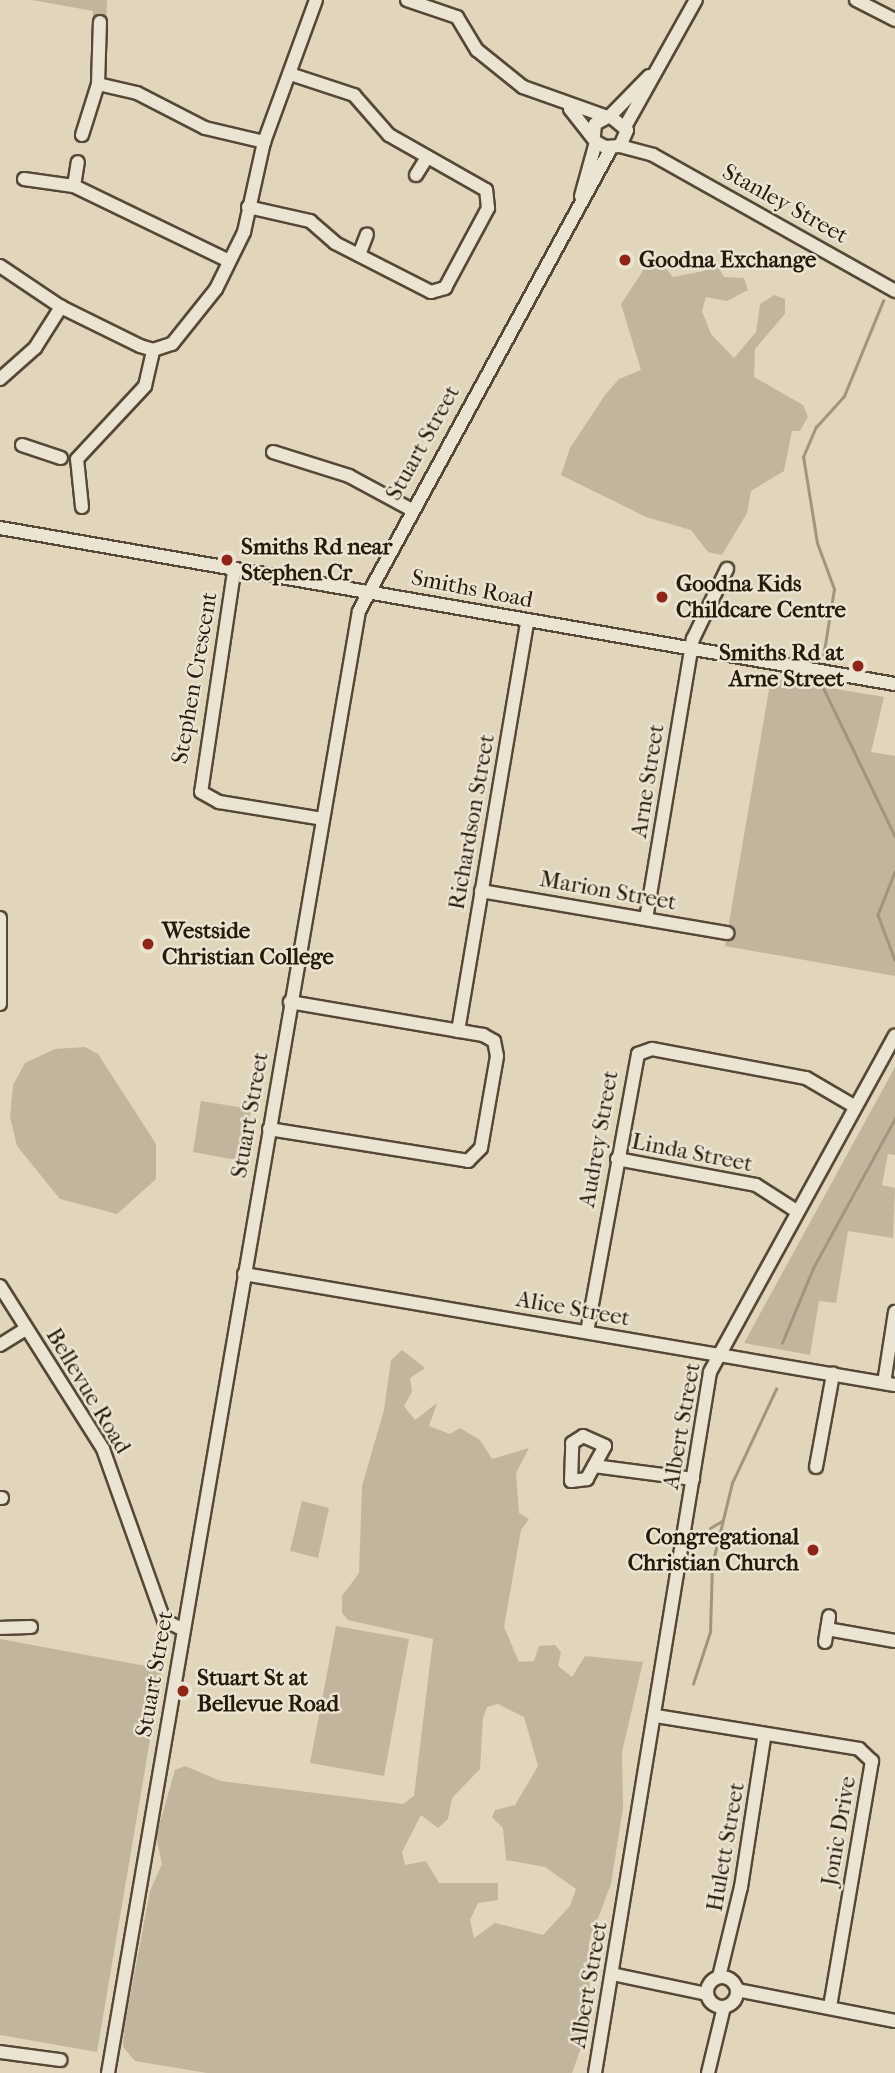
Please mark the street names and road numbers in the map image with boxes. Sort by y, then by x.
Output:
street label: Stanley Street [717,158,853,250]
street label: Stuart Street [380,381,466,505]
street label: Smiths Road [409,564,535,614]
street label: Stephen Crescent [166,590,224,766]
street label: Arne Street [625,722,671,840]
street label: Richardson Street [443,732,501,912]
street label: Marion Street [537,865,679,917]
street label: Stuart Street [225,1050,275,1180]
street label: Audrey Street [573,1068,625,1210]
street label: Linda Street [629,1128,755,1178]
street label: Alice Street [514,1285,632,1333]
street label: Bellevue Road [40,1323,136,1459]
street label: Albert Street [657,1360,707,1492]
street label: Stuart Street [130,1609,180,1739]
street label: Jonic Drive [816,1774,862,1888]
street label: Hulett Street [701,1780,751,1914]
street label: Albert Street [564,1919,614,2051]

